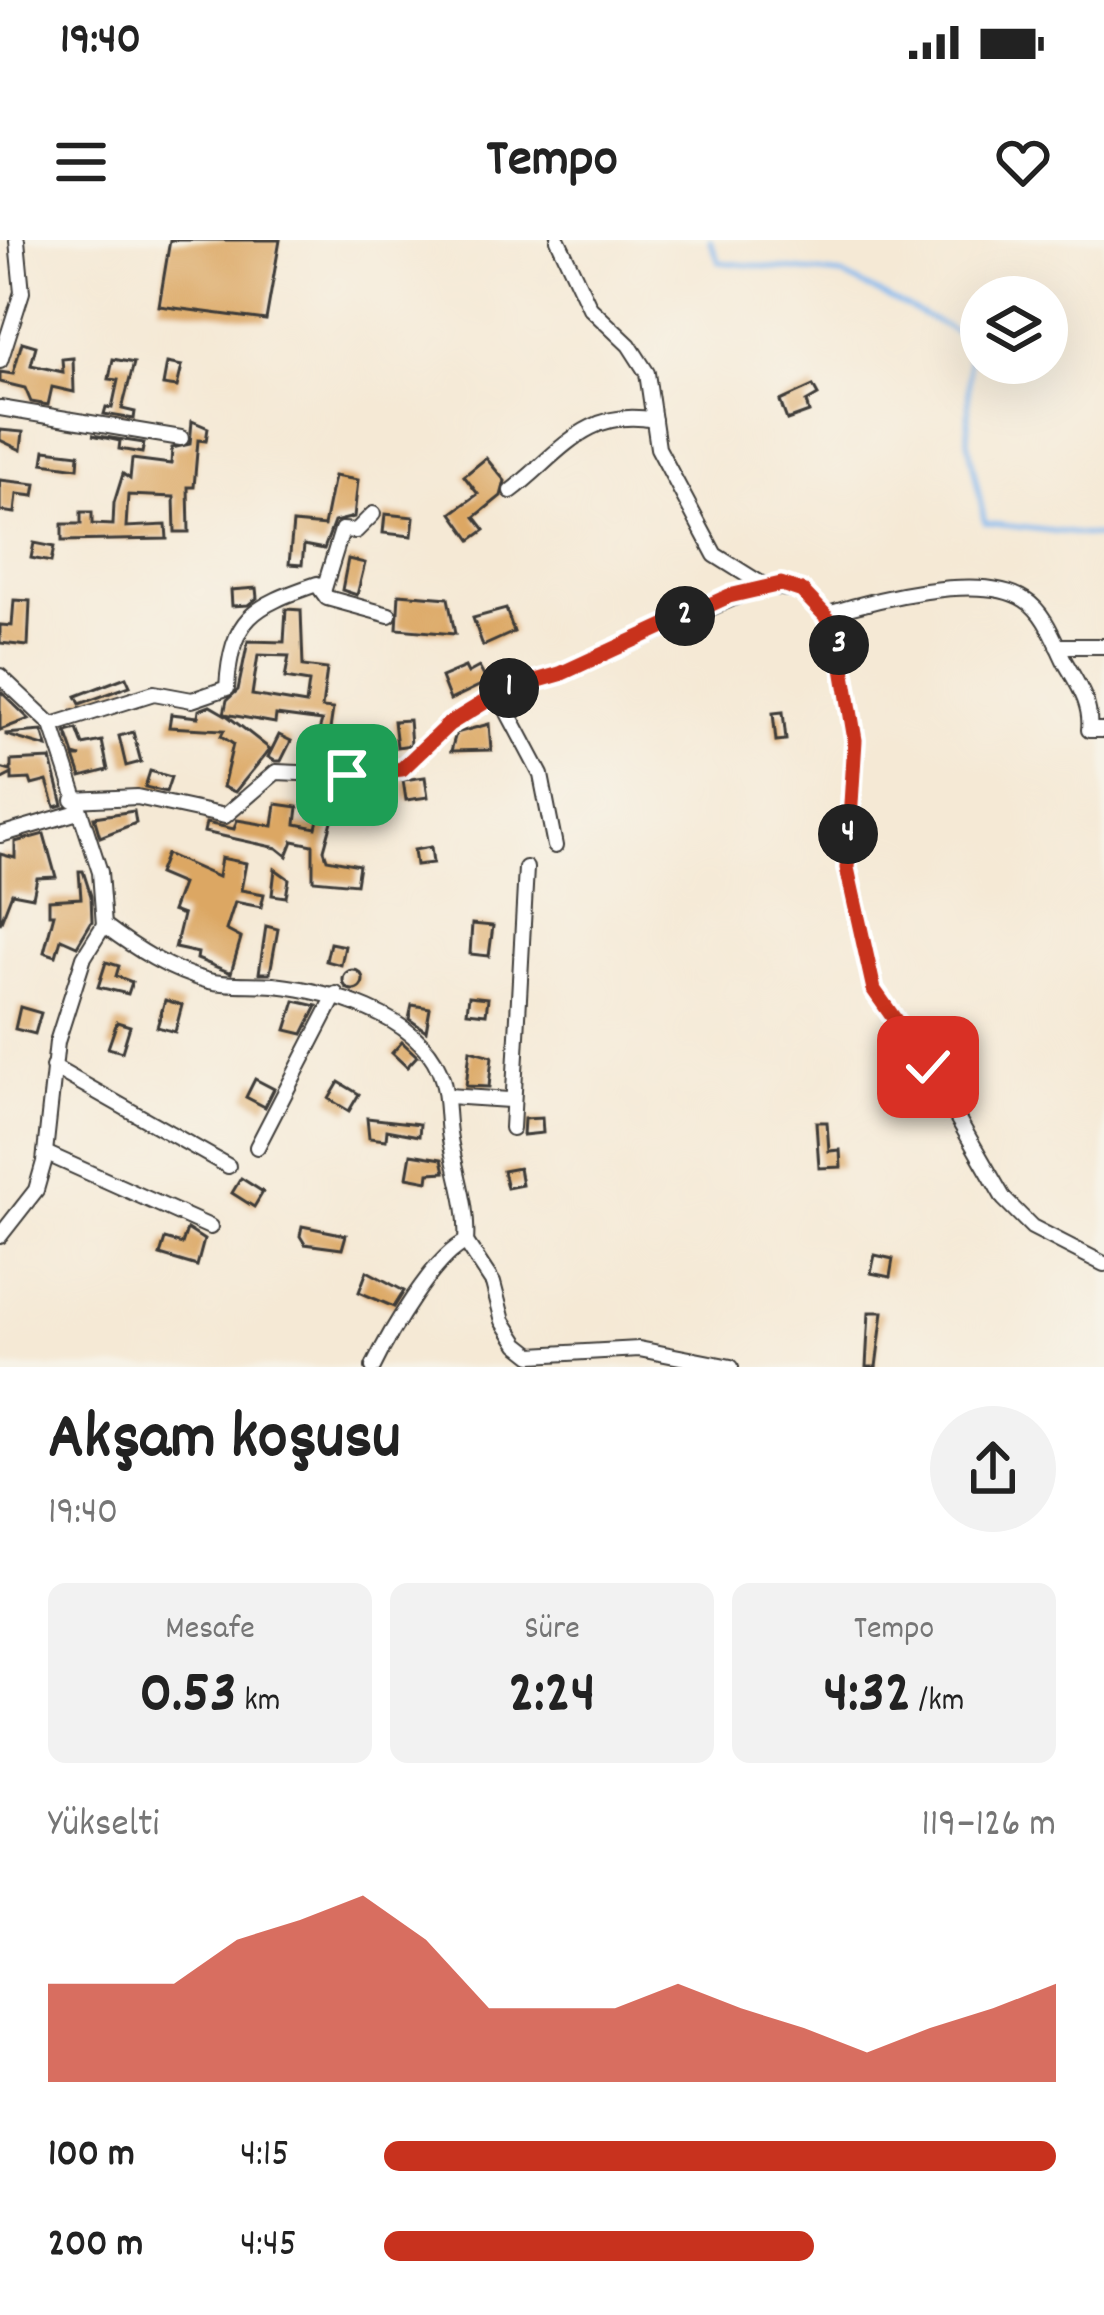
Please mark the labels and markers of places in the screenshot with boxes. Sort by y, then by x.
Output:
pin: 2 [655,586,715,646]
pin: 3 [809,615,869,675]
pin: 1 [479,658,539,718]
pin [296,724,398,826]
pin: 4 [818,804,878,864]
pin [877,1016,979,1118]

